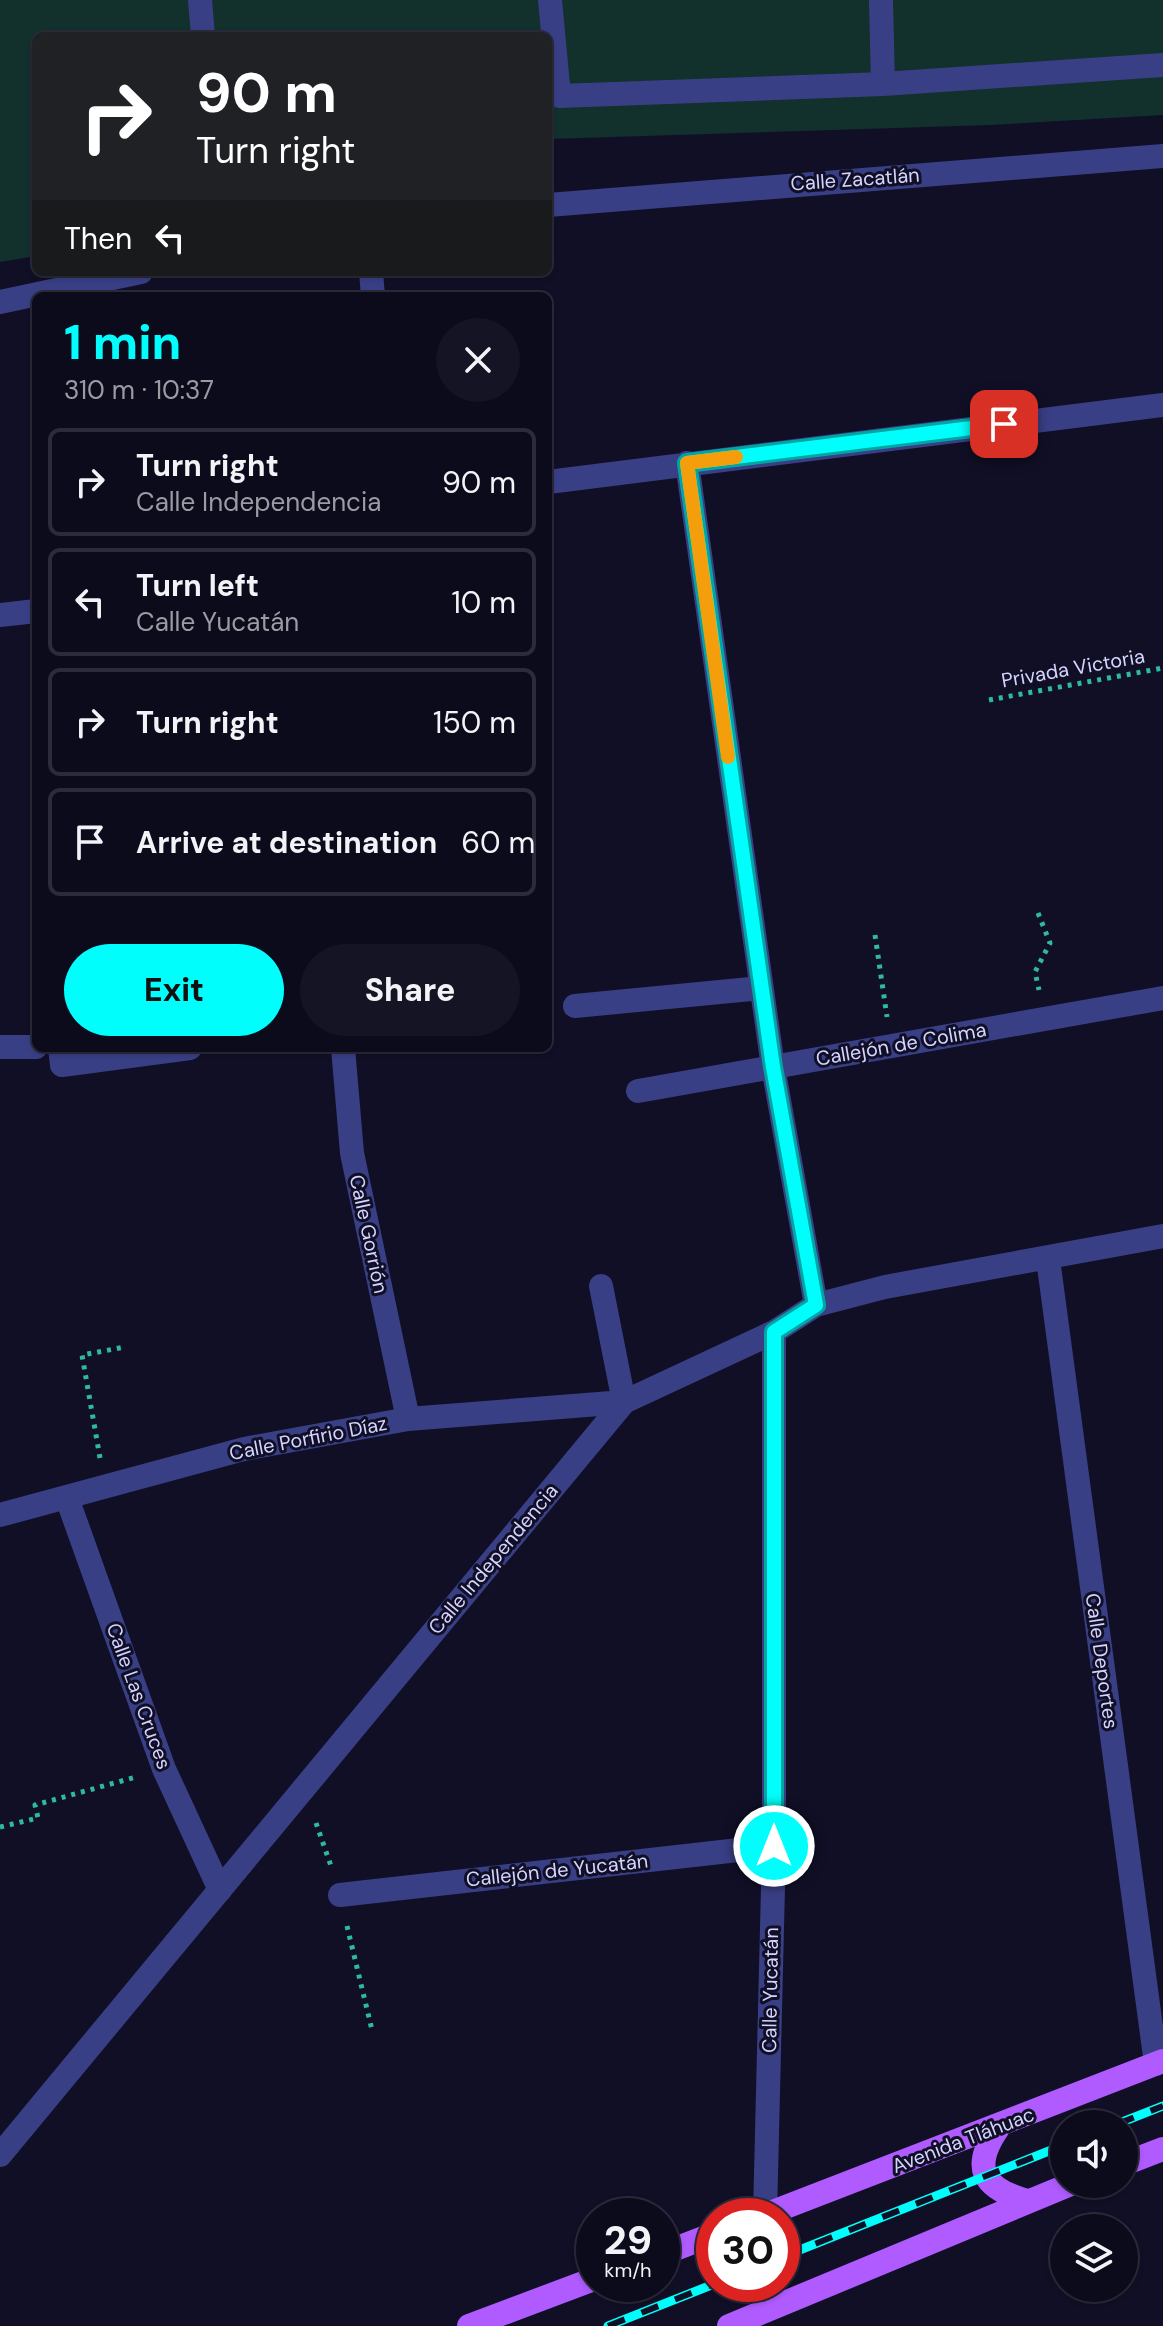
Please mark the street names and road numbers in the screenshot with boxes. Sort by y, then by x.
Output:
street label: Calle Zacatlán [790,162,920,196]
street label: Privada Victoria [999,643,1147,693]
street label: Callejón de Colima [814,1016,988,1072]
street label: Calle Gorrión [344,1172,394,1296]
street label: Calle Porfirio Díaz [227,1410,389,1466]
street label: Calle Independencia [422,1478,564,1640]
street label: Calle Deportes [1080,1592,1124,1730]
street label: Calle Las Cruces [101,1619,177,1773]
street label: Callejón de Yucatán [465,1848,649,1892]
street label: Calle Yucatán [756,1927,784,2053]
street label: Avenida Tláhuac [888,2101,1038,2179]

